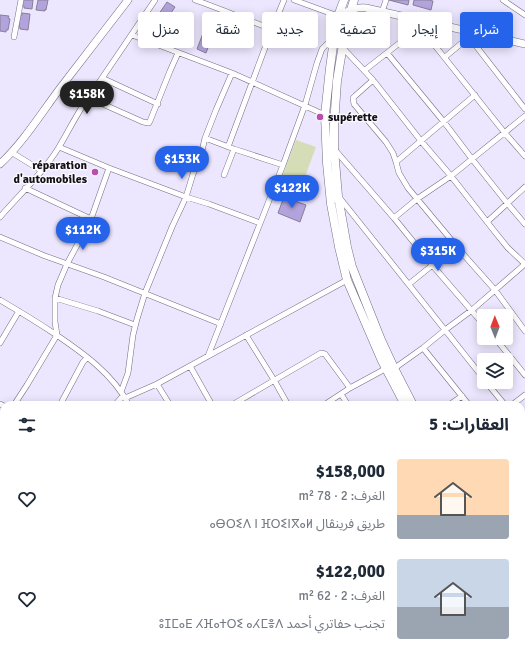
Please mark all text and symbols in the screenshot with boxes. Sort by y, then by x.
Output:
chip: منزل [138,12,194,48]
chip: شقة [202,12,254,48]
chip: جديد [262,12,318,48]
chip: تصفية [326,12,390,48]
chip: إيجار [398,12,452,48]
chip: شراء [460,12,513,48]
pin: $158K [59,81,115,115]
text: $158K [69,86,105,102]
place label: supérette [328,110,378,125]
marker: supérette [315,112,325,122]
pin: $153K [154,146,210,180]
text: $153K [164,151,200,167]
place label: réparation d'automobiles [13,158,88,187]
marker: réparation d'automobiles [90,167,100,177]
pin: $122K [264,175,320,209]
text: $122K [274,180,310,196]
pin: $112K [55,217,111,251]
text: $112K [65,222,101,238]
pin: $315K [410,238,466,272]
text: $315K [420,243,456,259]
north arrow [477,309,513,345]
map controls [477,309,513,389]
button: layers [477,353,513,389]
icon: filters [16,414,38,436]
text: العقارات: 5 [429,414,509,435]
text: $158,000 [316,461,385,482]
icon: home [429,475,477,523]
icon: heart [16,488,38,510]
text: الغرف: 2 · 78 m² [298,488,385,504]
text: طريق فرينڨال ⴰⴱⵔⵉⴷ ⵏ ⴼⵔⵉⵏⴳⴰⵍ [210,516,385,532]
text: $122,000 [316,561,385,582]
icon: home [429,575,477,623]
icon: heart [16,588,38,610]
text: الغرف: 2 · 62 m² [298,588,385,604]
text: تجنب حفاتري أحمد ⵓⵊⵎⴰⴹ ⵃⴼⴰⵜⵔⵉ ⴰⵃⵎⴻⴷ [159,616,385,632]

